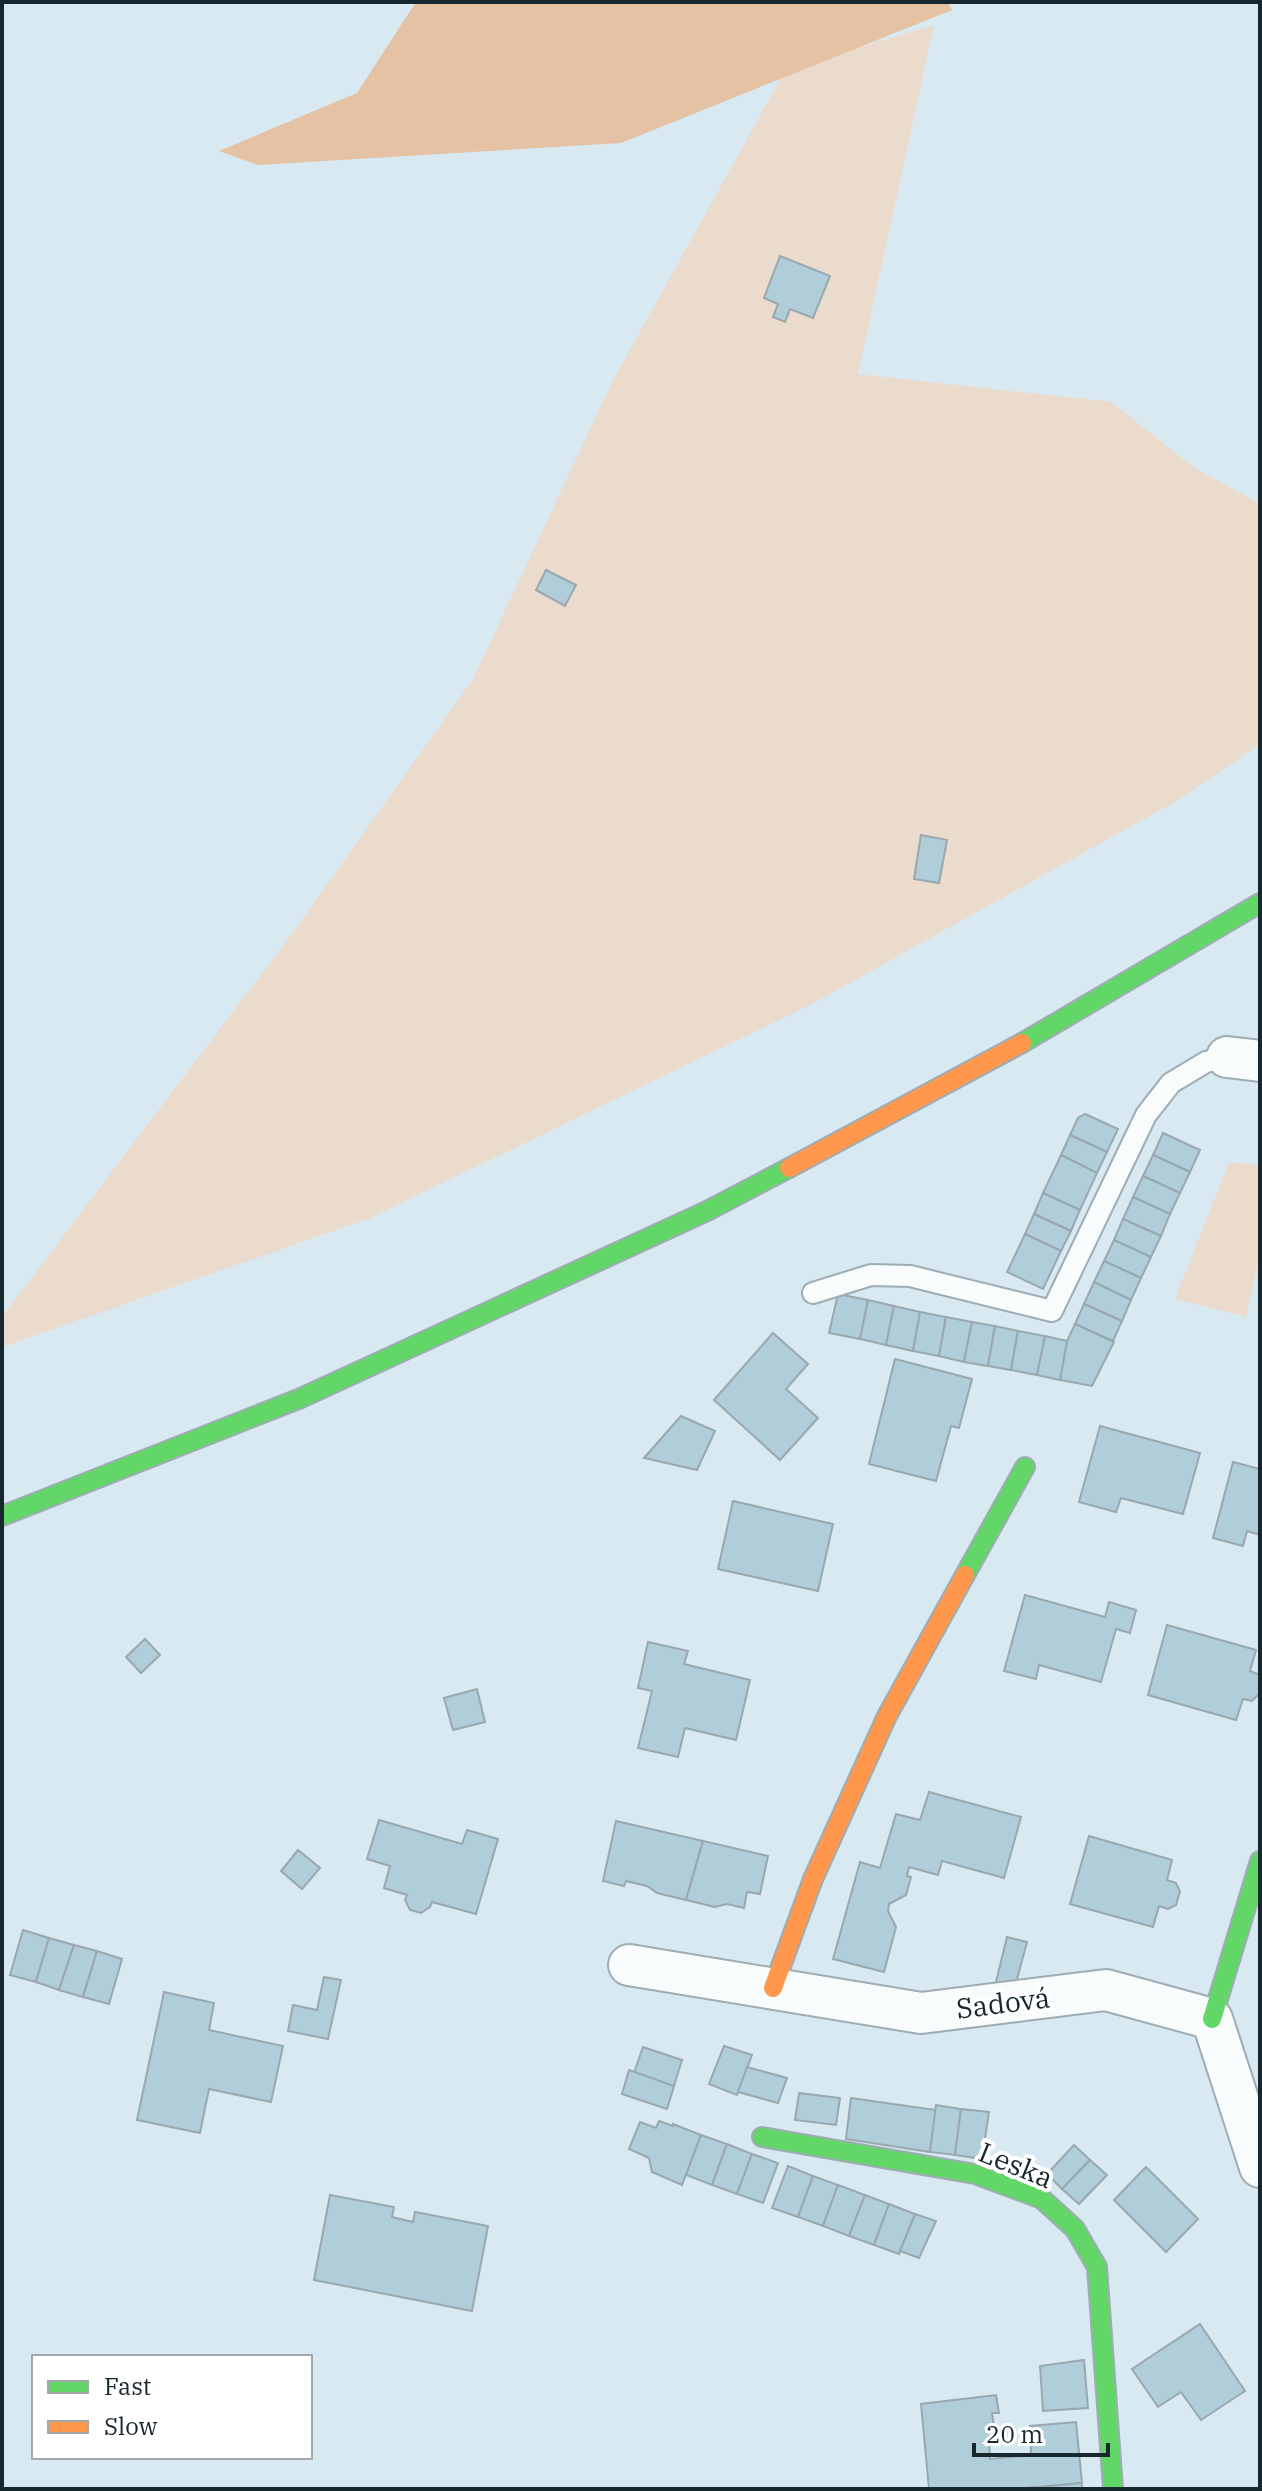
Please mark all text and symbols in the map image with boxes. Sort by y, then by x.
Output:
street label: Sadová [954,1978,1052,2027]
street label: Leska [974,2133,1059,2196]
legend [32,2355,312,2459]
text: Fast [104,2370,151,2402]
scale bar [974,2407,1108,2457]
text: Slow [104,2410,158,2442]
text: 20 m [986,2418,1043,2450]

